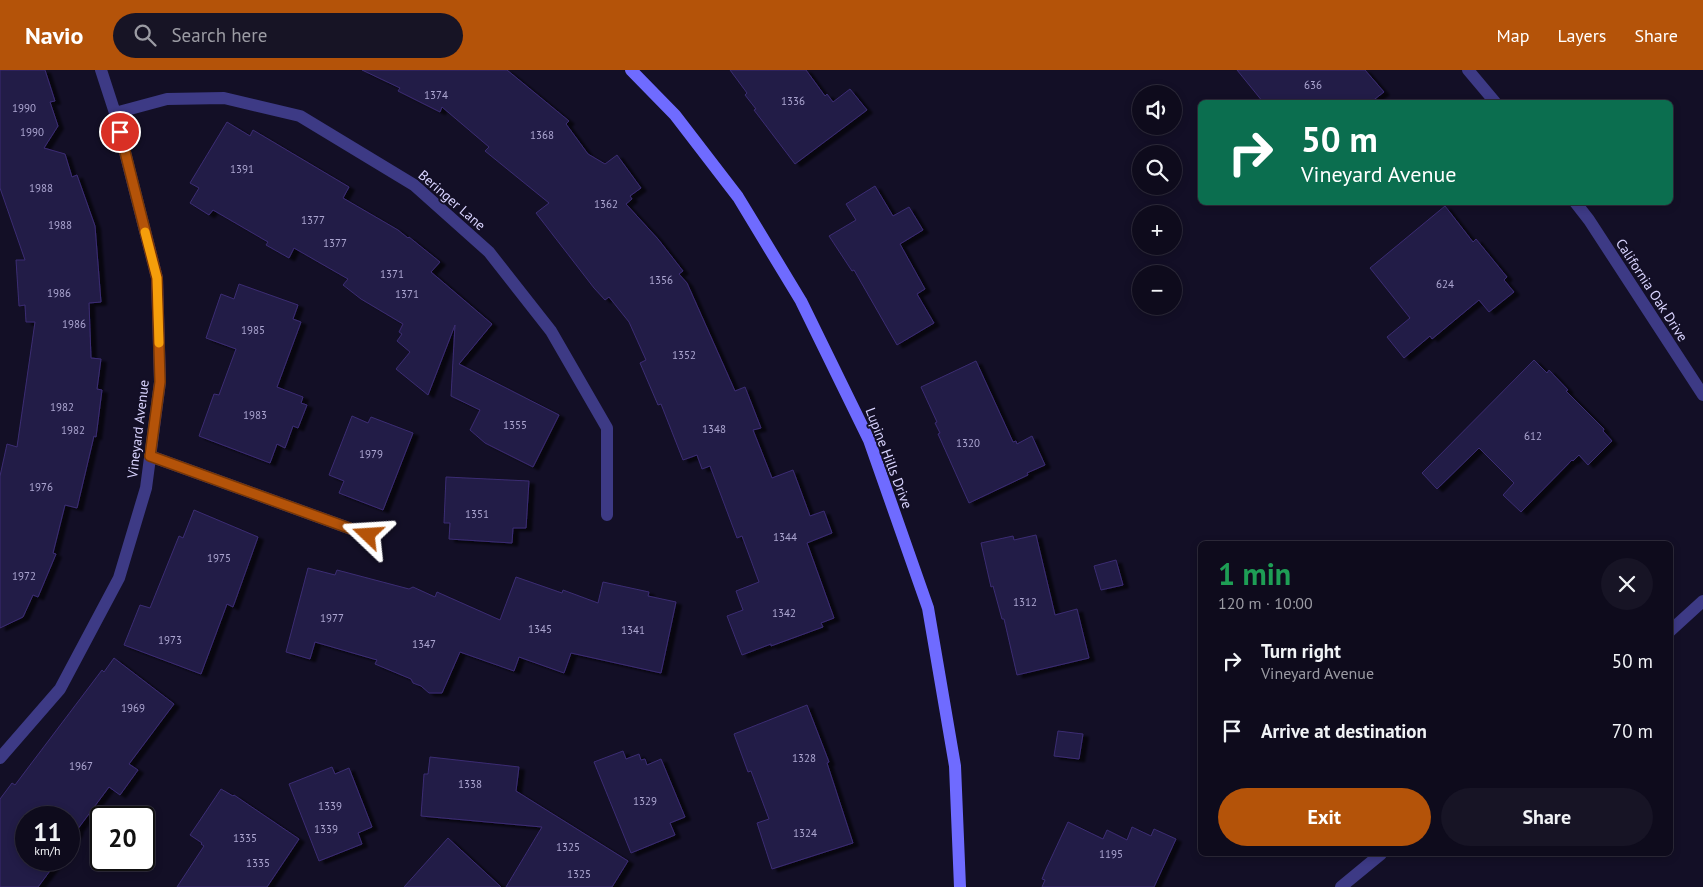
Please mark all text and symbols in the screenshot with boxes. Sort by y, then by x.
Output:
search box [113,13,463,58]
text: Navio [25,20,83,51]
icon: search [131,21,159,49]
text: Search here [171,23,267,47]
text: Map [1497,24,1529,47]
text: Layers [1557,24,1606,47]
text: Share [1634,24,1678,47]
house number: 636 [1304,78,1322,92]
map controls [1132,85,1182,315]
button: sound [1132,85,1182,135]
house number: 1374 [424,88,448,102]
house number: 1336 [781,94,805,108]
house number: 1990 [12,101,36,115]
pin [99,111,141,153]
text: 50 m [1301,116,1378,162]
icon: arrive [106,118,134,146]
icon: right [1218,120,1283,185]
house number: 1990 [20,125,44,139]
house number: 1368 [530,128,554,142]
button: search [1132,145,1182,195]
text: Vineyard Avenue [1301,160,1456,188]
house number: 1391 [230,162,254,176]
street label: Beringer Lane [415,166,489,234]
house number: 1988 [29,181,53,195]
house number: 1362 [594,197,618,211]
button: + [1132,205,1182,255]
house number: 1377 [301,213,325,227]
house number: 1988 [48,218,72,232]
street label: California Oak Drive [1612,235,1692,345]
house number: 1377 [323,236,347,250]
button: − [1132,265,1182,315]
house number: 1371 [380,267,404,281]
house number: 1356 [649,273,673,287]
house number: 624 [1436,277,1454,291]
house number: 1986 [47,286,71,300]
house number: 1371 [395,287,419,301]
house number: 1986 [62,317,86,331]
house number: 1985 [241,323,265,337]
house number: 1352 [672,348,696,362]
street label: Vineyard Avenue [123,379,153,480]
house number: 1982 [50,400,74,414]
street label: Lupine Hills Drive [861,405,917,511]
house number: 1983 [243,408,267,422]
house number: 1355 [503,418,527,432]
house number: 1348 [702,422,726,436]
house number: 1982 [61,423,85,437]
house number: 612 [1524,429,1542,443]
house number: 1320 [956,436,980,450]
house number: 1979 [359,447,383,461]
house number: 1976 [29,480,53,494]
house number: 1351 [465,507,489,521]
position arrow [341,508,393,560]
house number: 1344 [773,530,797,544]
house number: 1975 [207,551,231,565]
text: 1 min [1218,554,1291,593]
button: close [1601,558,1653,610]
house number: 1972 [12,569,36,583]
text: 120 m · 10:00 [1218,593,1313,613]
house number: 1312 [1013,595,1037,609]
house number: 1342 [772,606,796,620]
house number: 1977 [320,611,344,625]
house number: 1345 [528,622,552,636]
house number: 1341 [621,623,645,637]
house number: 1973 [158,633,182,647]
house number: 1347 [412,637,436,651]
text: Turn right [1261,639,1341,663]
icon: right [1218,647,1246,675]
text: 50 m [1612,649,1653,673]
text: Vineyard Avenue [1261,663,1374,683]
house number: 1969 [121,701,145,715]
icon: arrive [1218,717,1246,745]
text: Arrive at destination [1261,719,1427,743]
text: 70 m [1612,719,1653,743]
house number: 1328 [792,751,816,765]
house number: 1967 [69,759,93,773]
house number: 1338 [458,777,482,791]
button: Exit [1218,788,1431,846]
button: Share [1441,788,1653,846]
house number: 1329 [633,794,657,808]
house number: 1339 [318,799,342,813]
speed limit sign: 20 [90,806,155,871]
text: 11 [33,816,62,848]
house number: 1339 [314,822,338,836]
house number: 1324 [793,826,817,840]
house number: 1335 [233,831,257,845]
house number: 1325 [556,840,580,854]
text: km/h [34,843,61,858]
house number: 1195 [1099,847,1123,861]
house number: 1335 [246,856,270,870]
house number: 1325 [567,867,591,881]

